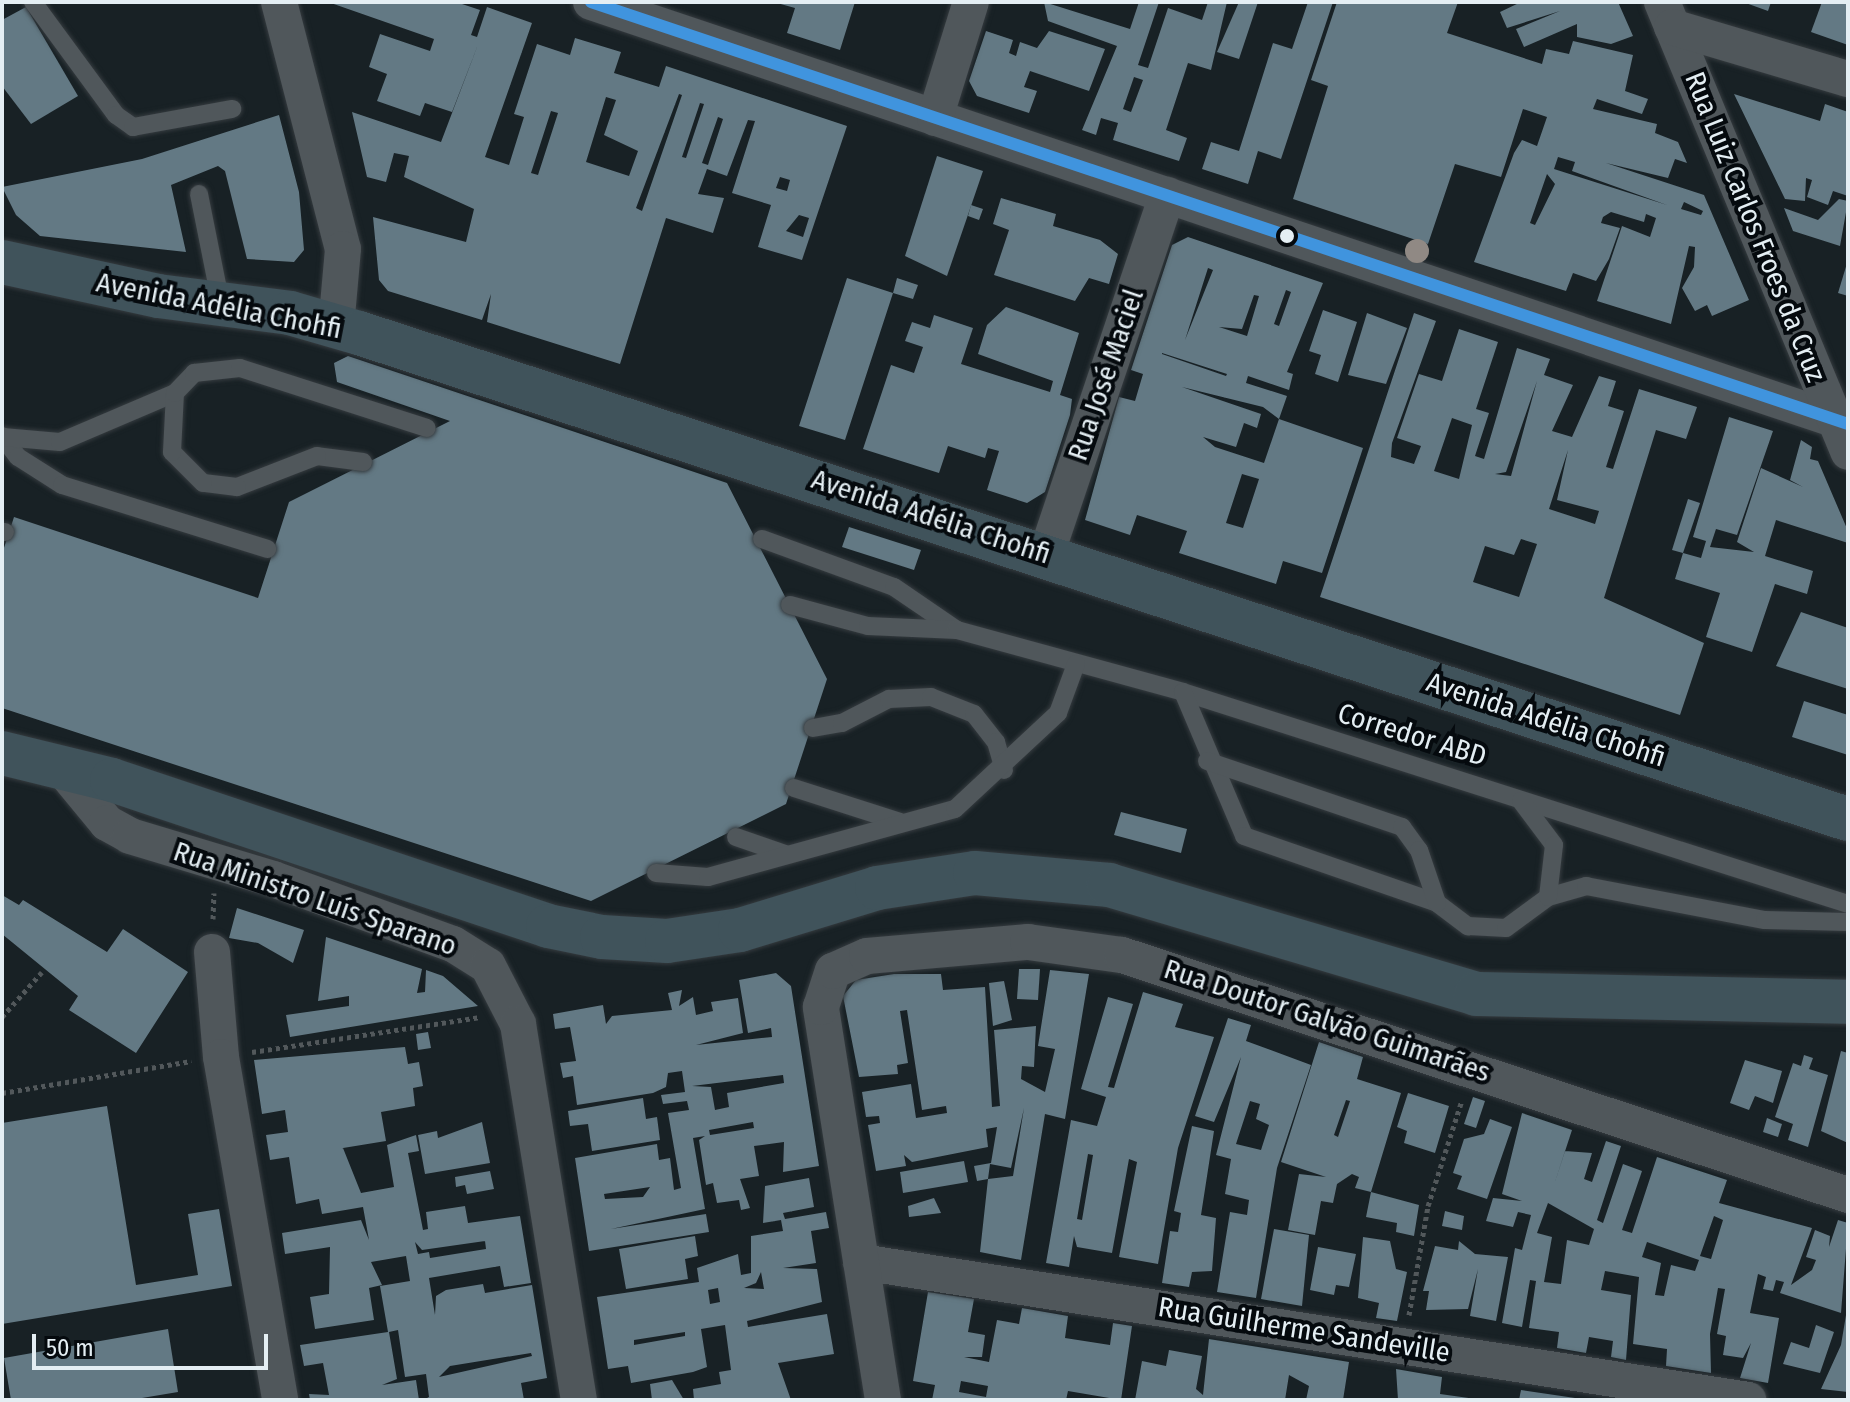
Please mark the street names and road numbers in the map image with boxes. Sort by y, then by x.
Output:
street label: Rua Luiz Carlos Froes da Cruz [1677,67,1833,387]
street label: Avenida Adélia Chohfi [93,266,345,346]
street label: Rua José Maciel [1061,285,1151,465]
street label: Avenida Adélia Chohfi [807,463,1055,571]
street label: Avenida Adélia Chohfi [1422,666,1670,774]
street label: Corredor ABD [1334,697,1490,773]
street label: Rua Ministro Luís Sparano [169,835,461,963]
street label: Rua Doutor Galvão Guimarães [1160,952,1494,1090]
street label: Rua Guilherme Sandeville [1156,1290,1452,1370]

